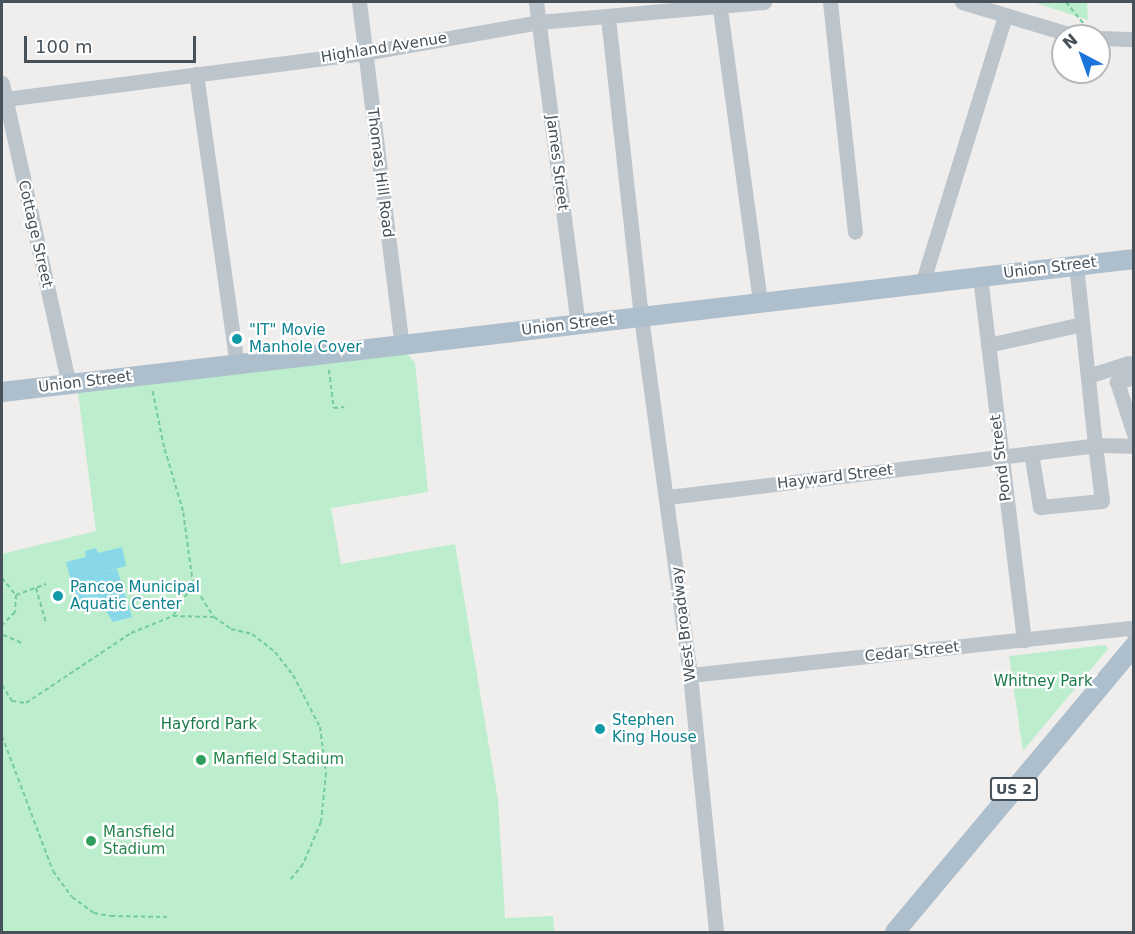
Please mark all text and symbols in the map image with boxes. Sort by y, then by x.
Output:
scale bar [27,24,200,62]
north arrow [1051,24,1111,84]
street label: Highland Avenue [320,29,448,67]
text: N [1059,30,1081,53]
text: 100 m [35,36,93,57]
street label: Thomas Hill Road [363,107,397,239]
street label: James Street [542,114,572,212]
street label: Cottage Street [14,179,56,289]
street label: Union Street [1002,253,1098,283]
street label: Union Street [520,310,616,340]
place label: "IT" Movie Manhole Cover [249,321,361,356]
marker: "IT" Movie Manhole Cover [230,332,244,346]
street label: Union Street [37,367,133,397]
street label: Pond Street [987,414,1015,502]
street label: Hayward Street [776,461,894,493]
street label: West Broadway [668,565,700,683]
place label: Pancoe Municipal Aquatic Center [70,578,200,613]
marker: Pancoe Municipal Aquatic Center [51,589,65,603]
street label: Cedar Street [864,638,960,666]
park label: Whitney Park [993,673,1093,691]
place label: Stephen King House [612,711,697,746]
park label: Hayford Park [161,716,257,734]
marker: Stephen King House [593,722,607,736]
place label: Manfield Stadium [213,751,344,769]
marker: Manfield Stadium [194,753,208,767]
road number: US 2 [988,778,1040,800]
place label: Mansfield Stadium [103,823,175,858]
marker: Mansfield Stadium [84,834,98,848]

